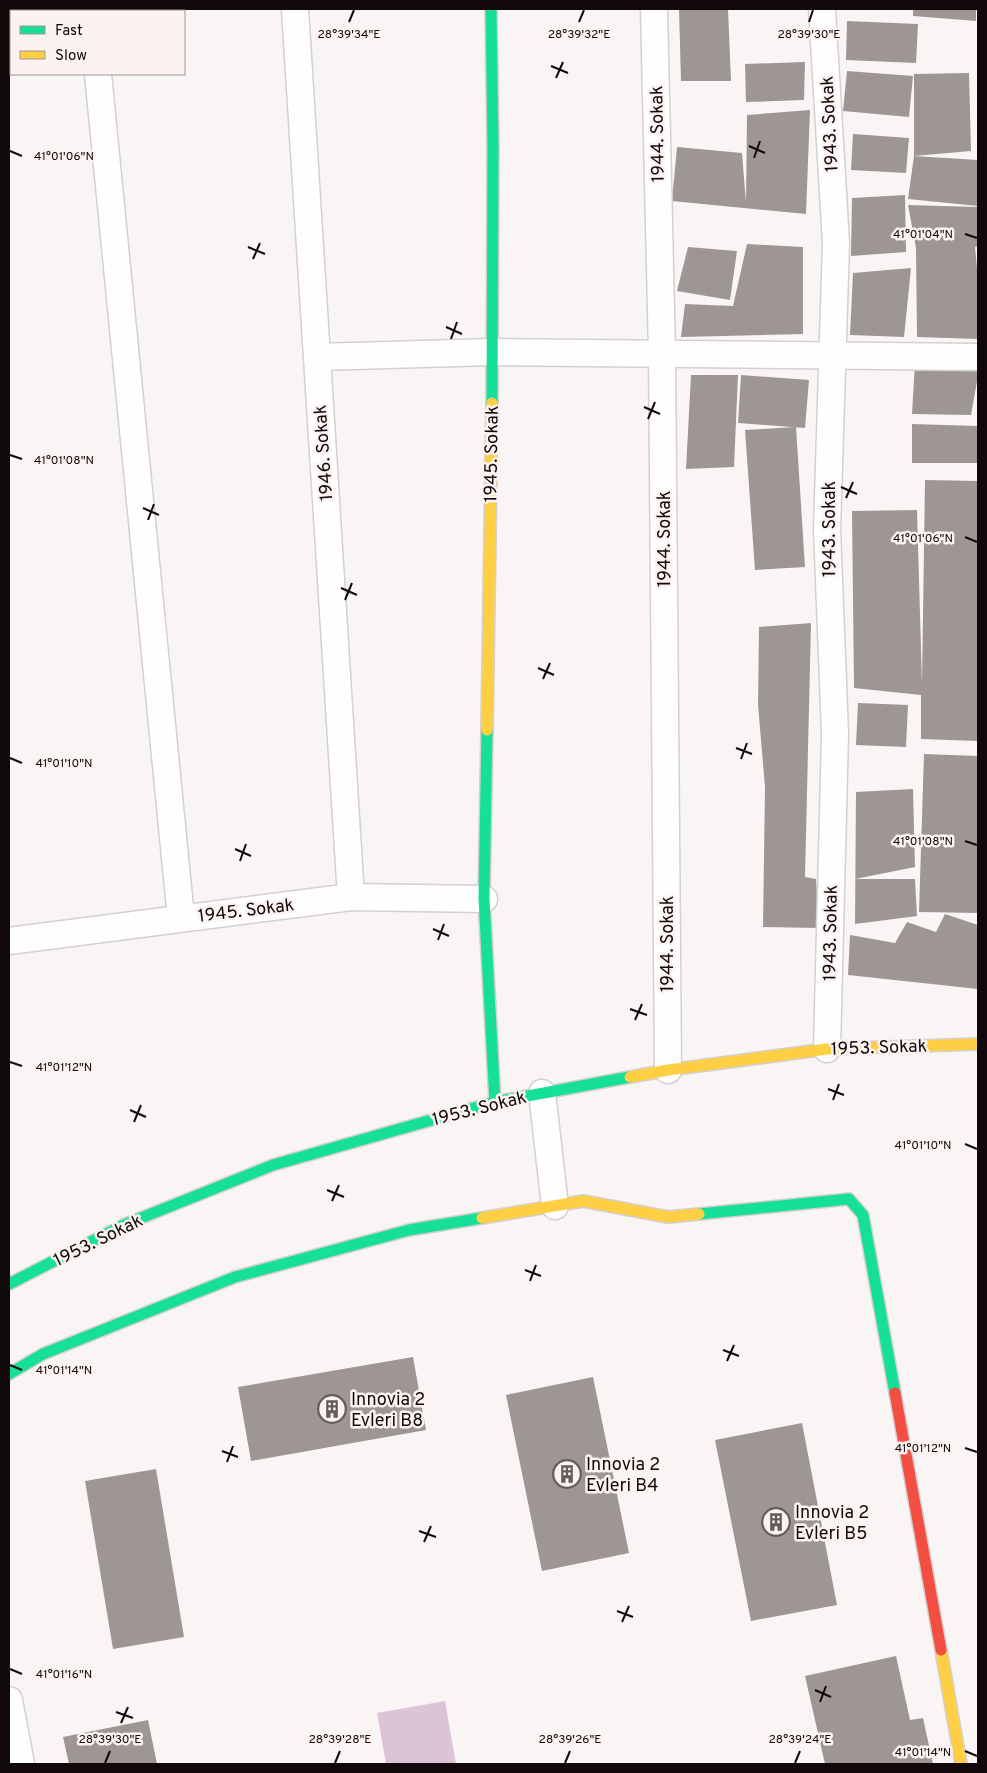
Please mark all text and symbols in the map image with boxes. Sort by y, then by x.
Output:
legend [10,10,185,75]
text: Fast [55,22,83,41]
text: 28°39'34"E [317,27,381,43]
text: 28°39'32"E [548,27,610,43]
text: 28°39'30"E [777,27,841,43]
text: Slow [55,47,87,66]
street label: 1943. Sokak [816,75,845,173]
street label: 1944. Sokak [646,85,671,183]
text: 41°01'06"N [34,149,94,165]
text: 41°01'04"N [893,227,953,243]
street label: 1946. Sokak [310,404,339,502]
street label: 1945. Sokak [480,405,505,503]
text: 41°01'08"N [34,453,94,469]
street label: 1943. Sokak [819,481,842,577]
street label: 1944. Sokak [654,491,677,587]
text: 41°01'06"N [893,531,953,547]
text: 41°01'10"N [35,756,93,772]
text: 41°01'08"N [893,834,953,850]
street label: 1943. Sokak [819,885,844,981]
street label: 1945. Sokak [197,894,296,929]
street label: 1944. Sokak [657,896,680,992]
street label: 1953. Sokak [831,1035,928,1062]
text: 41°01'12"N [36,1060,92,1076]
street label: 1953. Sokak [430,1087,529,1132]
text: 41°01'10"N [894,1138,952,1154]
street label: 1953. Sokak [50,1210,147,1273]
text: 41°01'14"N [36,1363,92,1379]
place label: Innovia 2 Evleri B8 [351,1389,425,1433]
building icon: Innovia 2 Evleri B8 [317,1394,347,1424]
text: 41°01'12"N [895,1441,951,1457]
place label: Innovia 2 Evleri B4 [586,1454,660,1498]
building icon: Innovia 2 Evleri B4 [552,1459,582,1489]
place label: Innovia 2 Evleri B5 [795,1502,869,1546]
building icon: Innovia 2 Evleri B5 [761,1507,791,1537]
text: 41°01'16"N [36,1667,92,1683]
text: 28°39'30"E [78,1732,142,1748]
text: 28°39'28"E [308,1732,372,1748]
text: 28°39'26"E [539,1732,601,1748]
text: 28°39'24"E [768,1732,832,1748]
text: 41°01'14"N [895,1745,951,1761]

